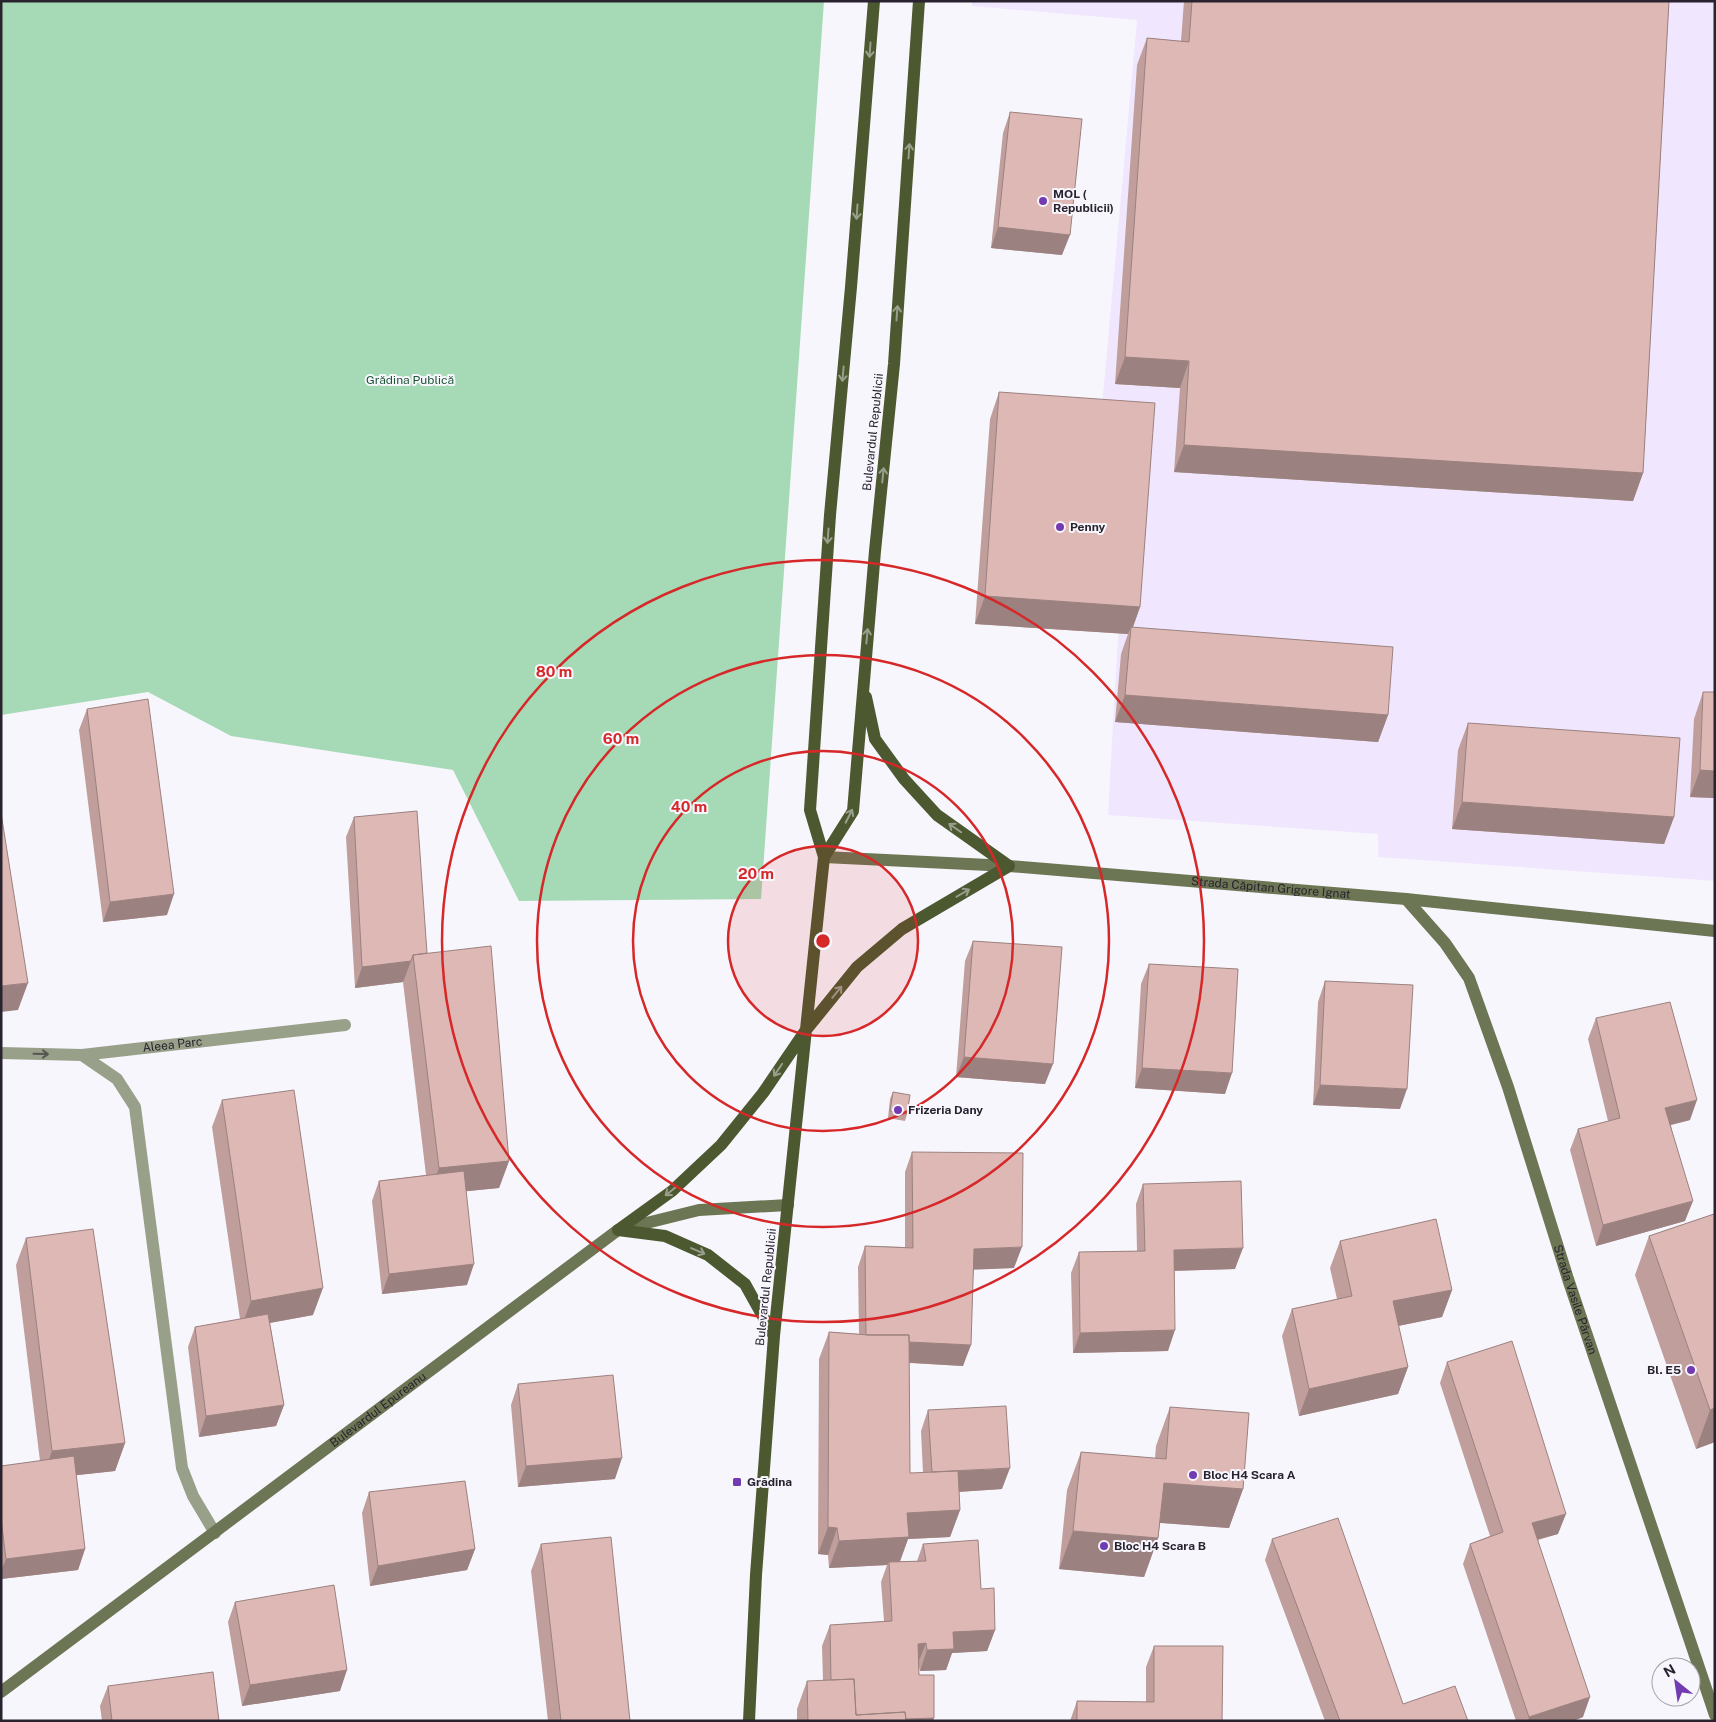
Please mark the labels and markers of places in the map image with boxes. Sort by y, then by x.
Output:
place label: MOL ( Republicii) [1053,187,1114,215]
marker: MOL ( Republicii) [1037,195,1049,207]
place label: Penny [1070,520,1106,534]
marker: Penny [1054,521,1066,533]
centre of rings [814,932,832,950]
place label: Frizeria Dany [908,1103,983,1117]
marker: Frizeria Dany [892,1104,904,1116]
place label: Bl. E5 [1647,1363,1681,1377]
marker: Bl. E5 [1685,1364,1697,1376]
place label: Bloc H4 Scara A [1203,1468,1296,1482]
marker: Bloc H4 Scara A [1187,1469,1199,1481]
place label: Grădina [747,1475,792,1489]
marker: Grădina [731,1476,743,1488]
place label: Bloc H4 Scara B [1114,1539,1206,1553]
marker: Bloc H4 Scara B [1098,1540,1110,1552]

